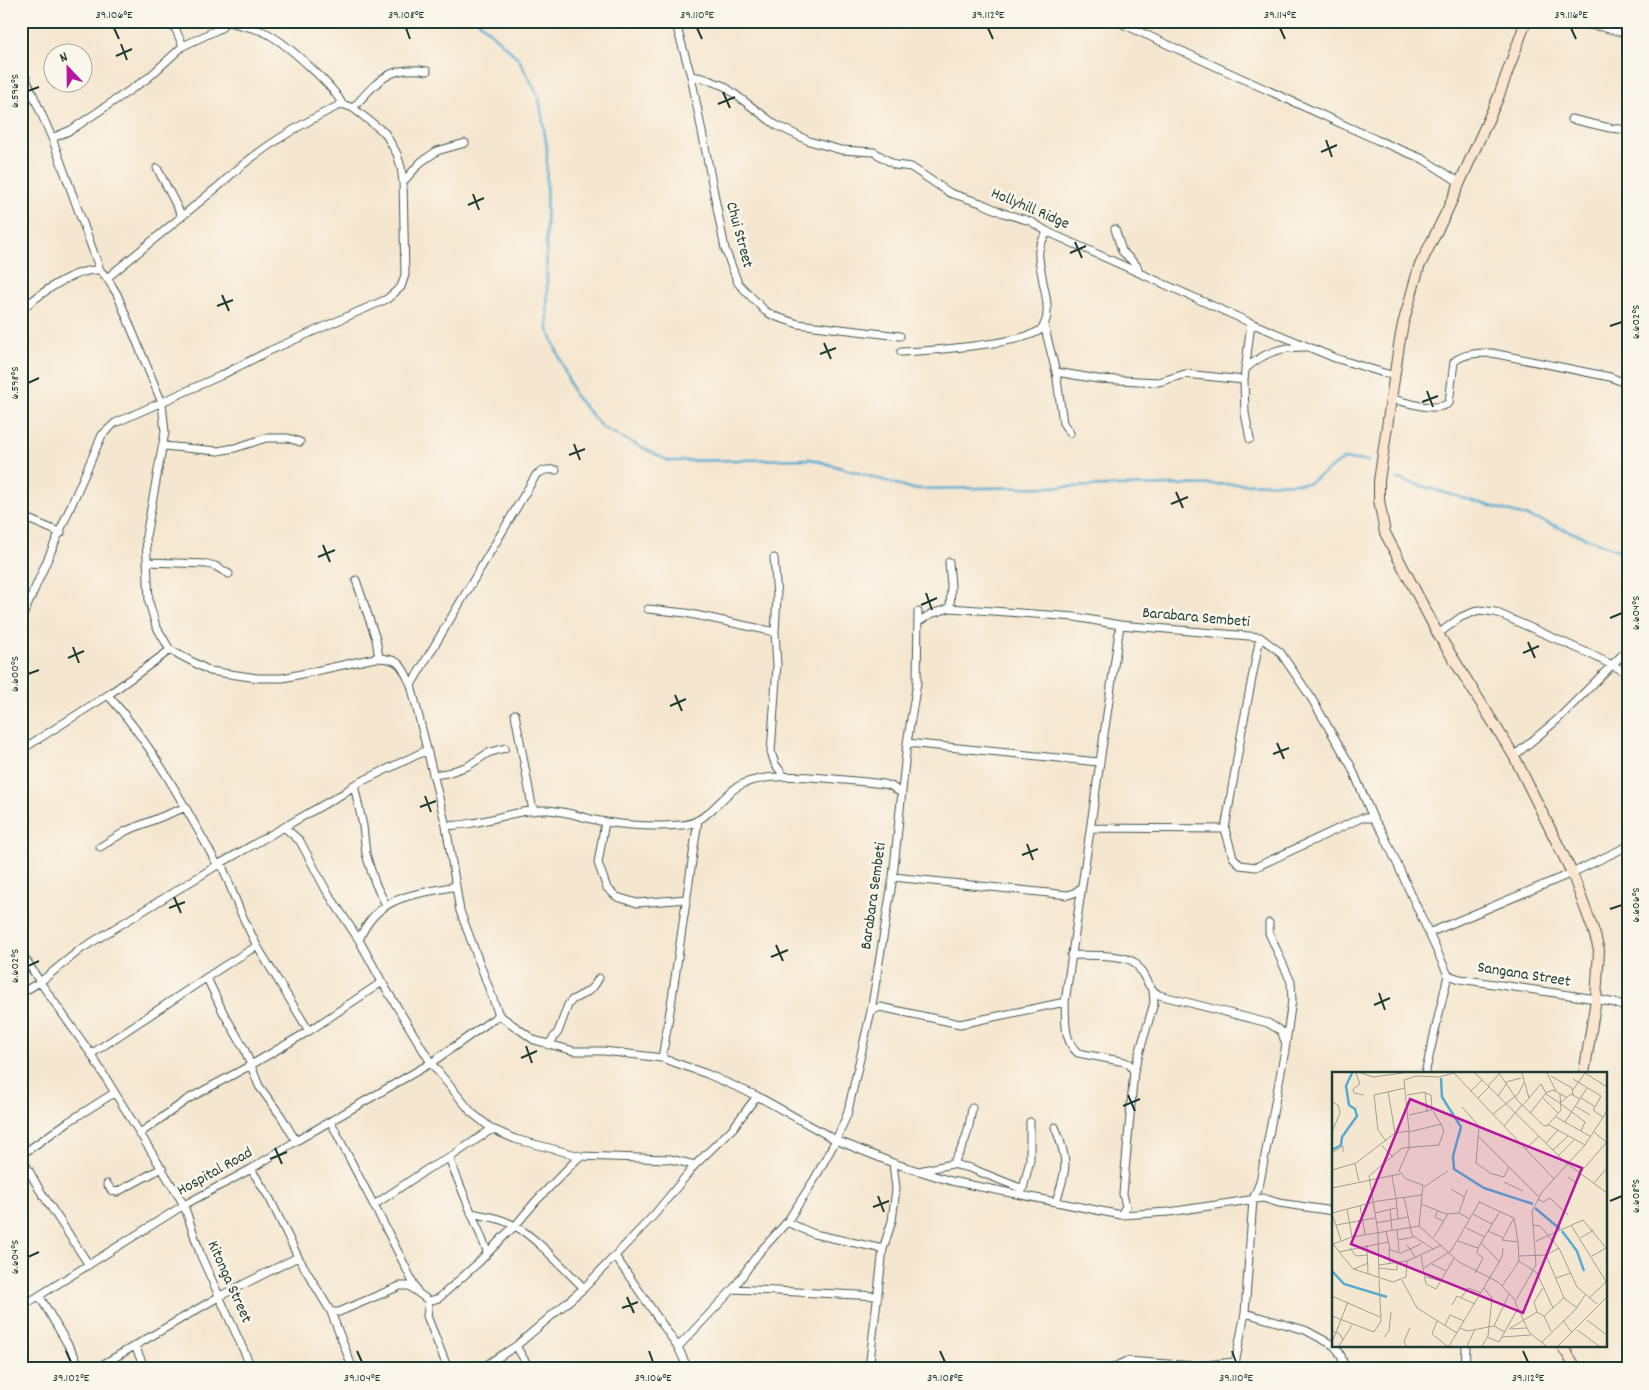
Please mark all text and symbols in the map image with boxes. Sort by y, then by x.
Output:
text: 39.106°E [95,7,133,24]
text: 39.108°E [388,7,425,24]
text: 39.110°E [680,7,715,24]
text: 39.112°E [972,7,1005,24]
text: 39.114°E [1264,7,1297,24]
text: 39.116°E [1554,7,1588,24]
north arrow [42,42,92,92]
text: N [57,47,71,68]
text: 6.596°S [7,74,24,108]
street label: Hollyhill Ridge [987,182,1073,236]
street label: Chui Street [719,199,759,271]
text: 6.602°S [1628,305,1645,339]
text: 6.598°S [7,367,24,399]
text: 6.604°S [1628,596,1645,630]
street label: Barabara Sembeti [1141,602,1251,634]
text: 6.600°S [7,656,24,692]
street label: Barabara Sembeti [855,841,893,951]
text: 6.606°S [1628,887,1645,923]
text: 6.602°S [7,949,24,983]
street label: Sangana Street [1476,956,1572,994]
inset map [1332,1072,1606,1348]
street label: Hospital Road [173,1142,257,1202]
text: 6.608°S [1628,1179,1645,1213]
street label: Kitonga Street [201,1237,257,1327]
text: 6.604°S [7,1240,24,1274]
text: 39.102°E [53,1370,90,1387]
text: 39.104°E [344,1370,381,1387]
text: 39.106°E [634,1370,672,1387]
text: 39.108°E [927,1370,964,1387]
text: 39.110°E [1219,1370,1254,1387]
text: 39.112°E [1512,1370,1545,1387]

